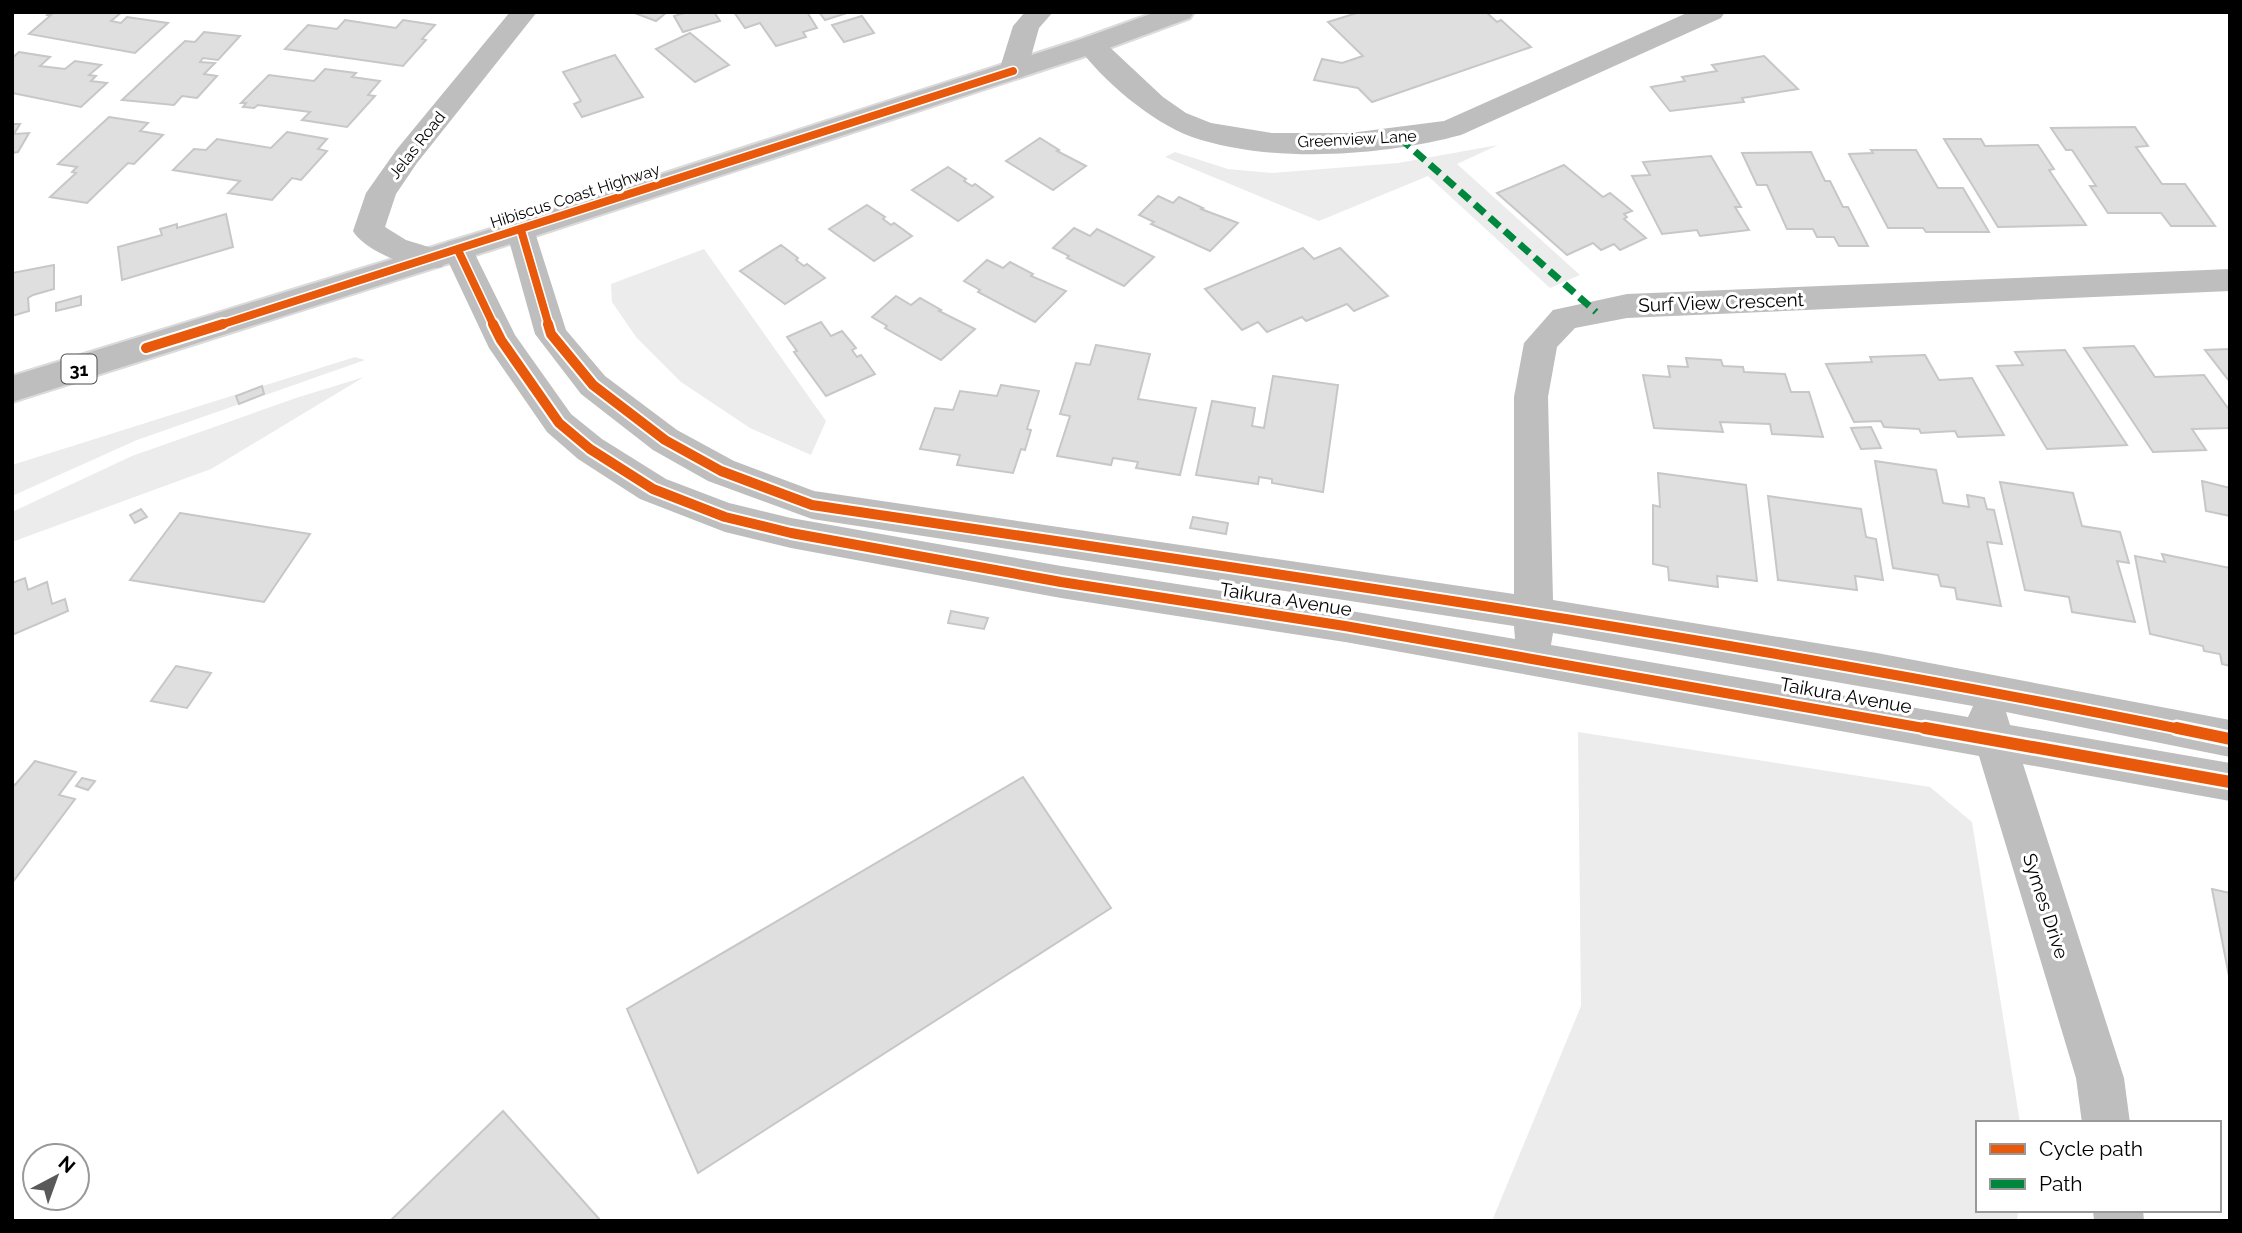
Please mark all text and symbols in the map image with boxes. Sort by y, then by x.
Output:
street label: Jelas Road [385,108,449,182]
street label: Greenview Lane [1297,126,1417,152]
street label: Hibiscus Coast Highway [488,159,662,232]
street label: Surf View Crescent [1638,288,1805,316]
road number: 31 [62,354,96,384]
street label: Taikura Avenue [1218,578,1354,620]
street label: Taikura Avenue [1778,673,1914,717]
street label: Symes Drive [2019,851,2073,961]
legend [1976,1121,2221,1212]
text: Cycle path [2039,1136,2143,1161]
north arrow [21,1142,91,1212]
text: N [54,1151,80,1177]
text: Path [2039,1171,2083,1196]

